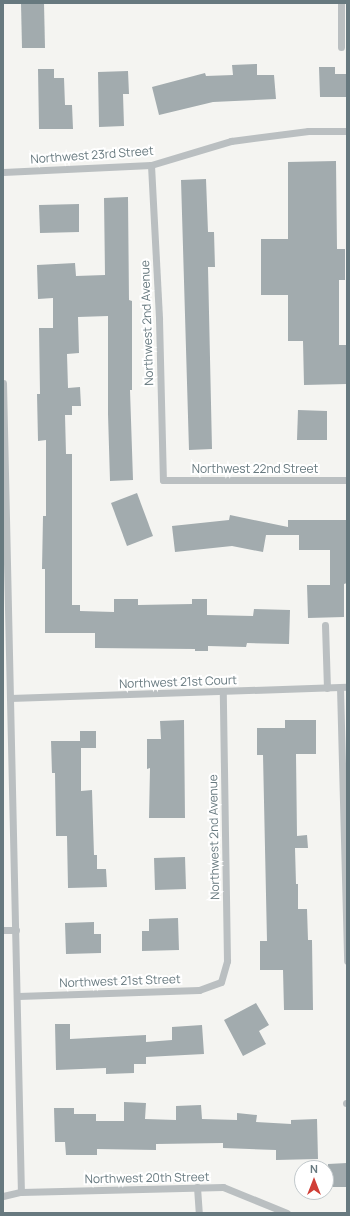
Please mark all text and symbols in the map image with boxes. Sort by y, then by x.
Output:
street label: Northwest 23rd Street [30,144,154,166]
street label: Northwest 2nd Avenue [138,260,156,386]
street label: Northwest 22nd Street [192,462,318,476]
street label: Northwest 21st Court [119,673,237,691]
street label: Northwest 2nd Avenue [206,774,222,900]
street label: Northwest 21st Street [59,972,181,990]
north arrow [294,1160,334,1200]
text: N [310,1161,318,1176]
street label: Northwest 20th Street [84,1170,210,1186]

